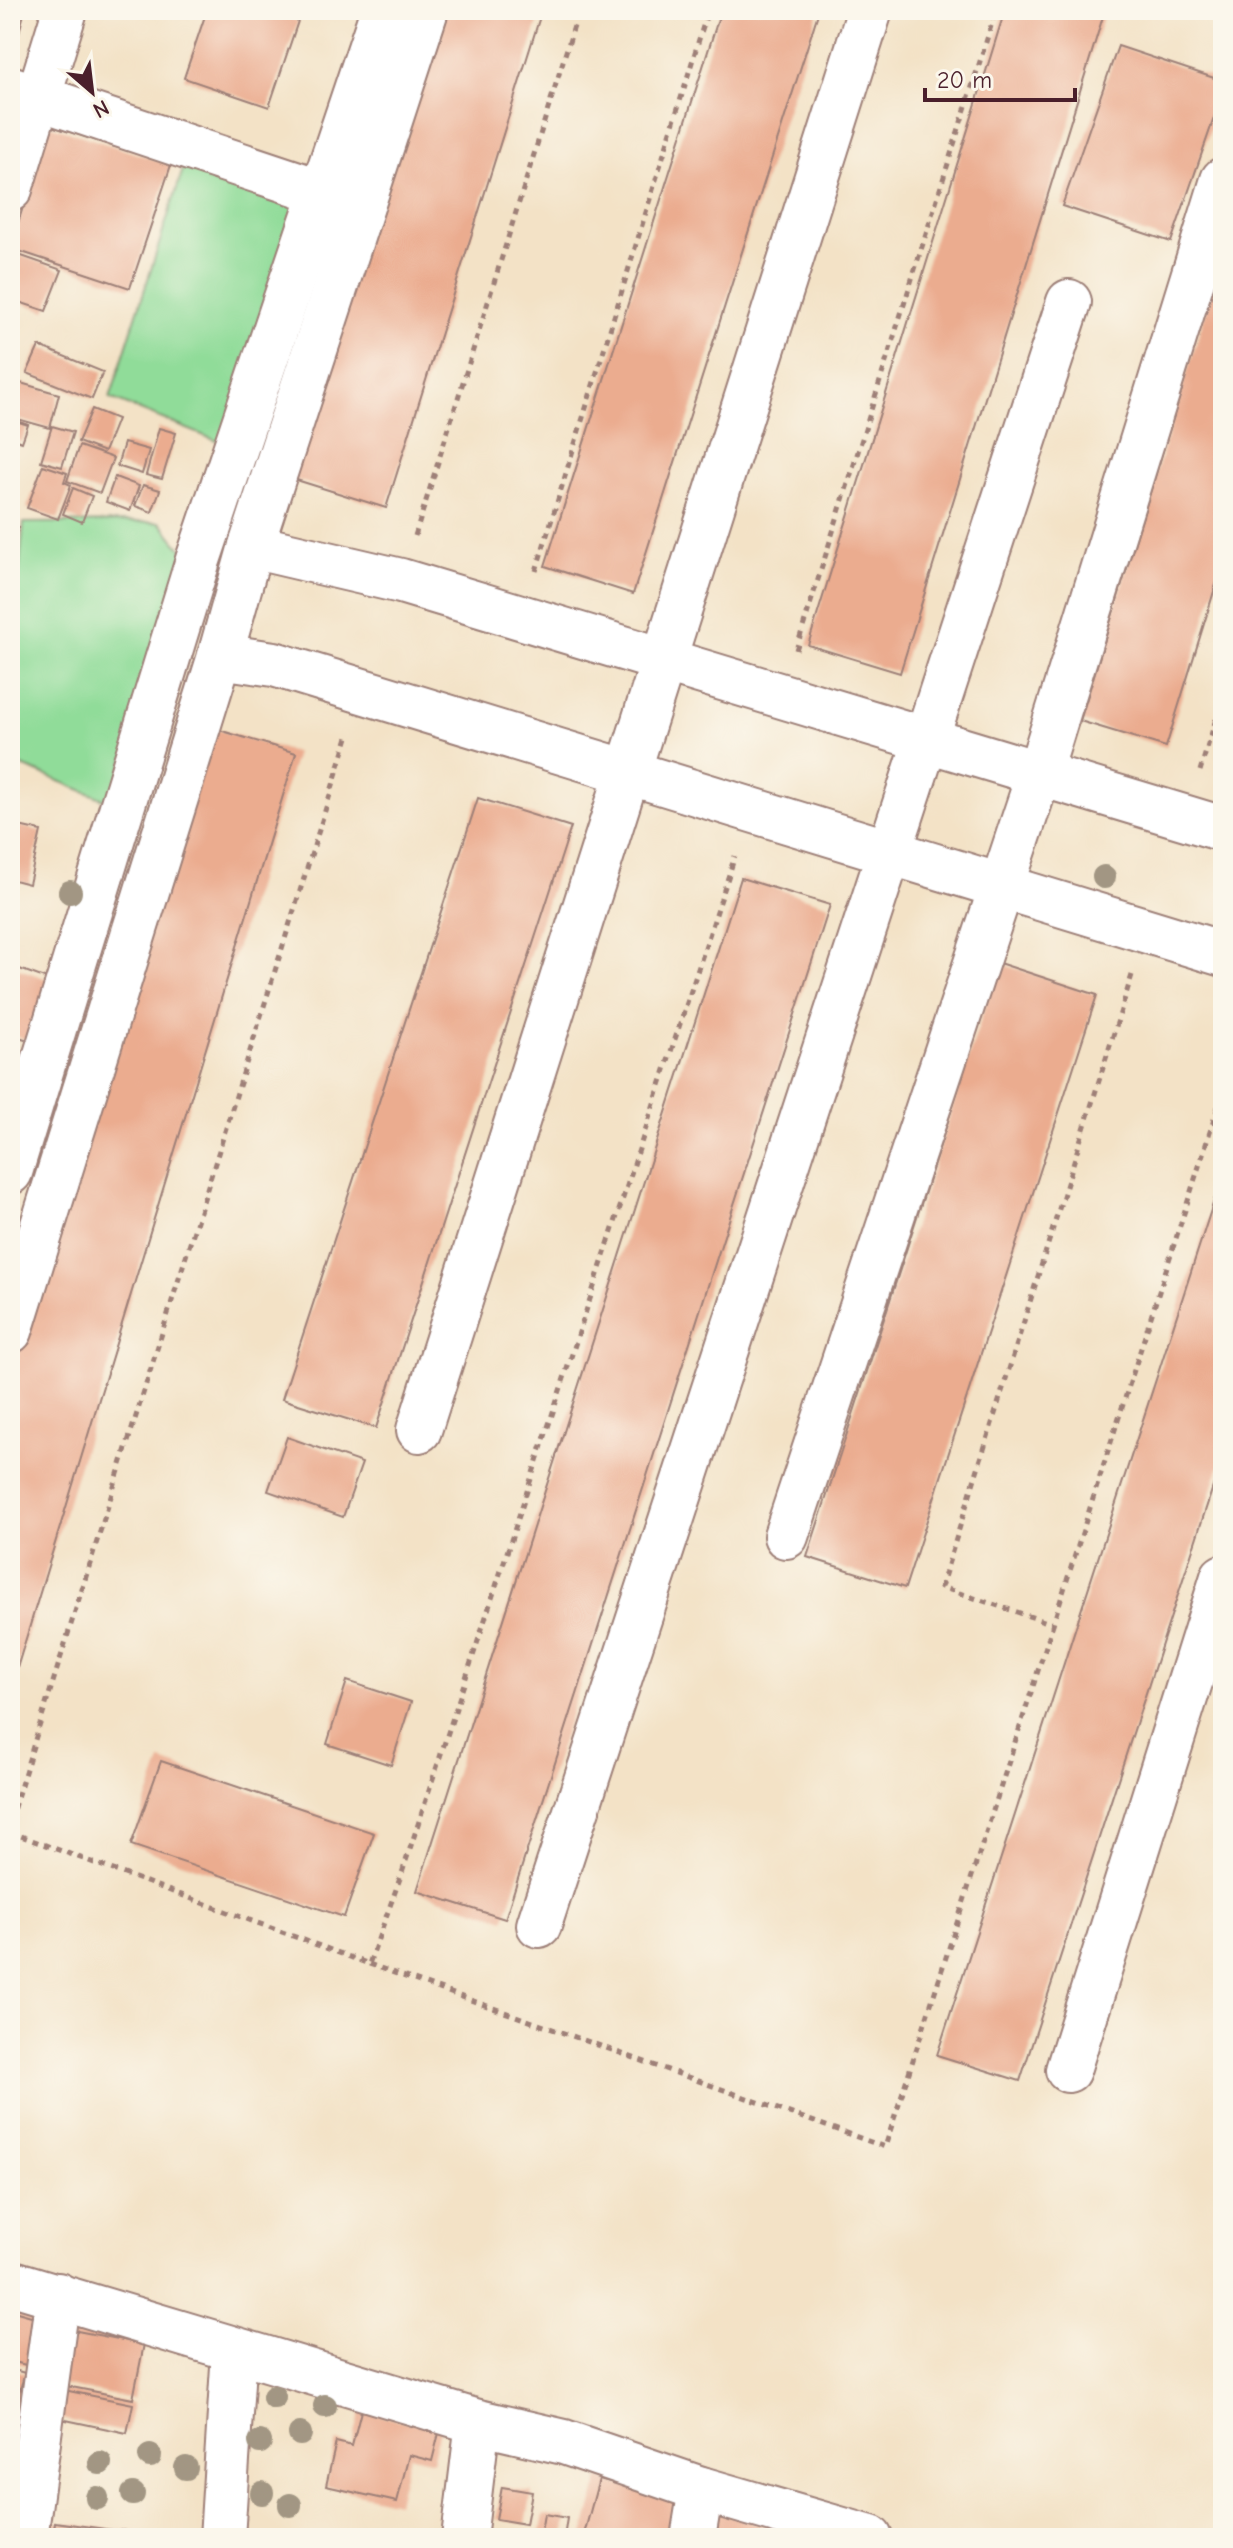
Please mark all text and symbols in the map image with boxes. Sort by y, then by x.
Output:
north arrow [52,52,132,132]
scale bar [925,52,1075,102]
text: 20 m [937,66,992,94]
text: N [88,94,113,124]

